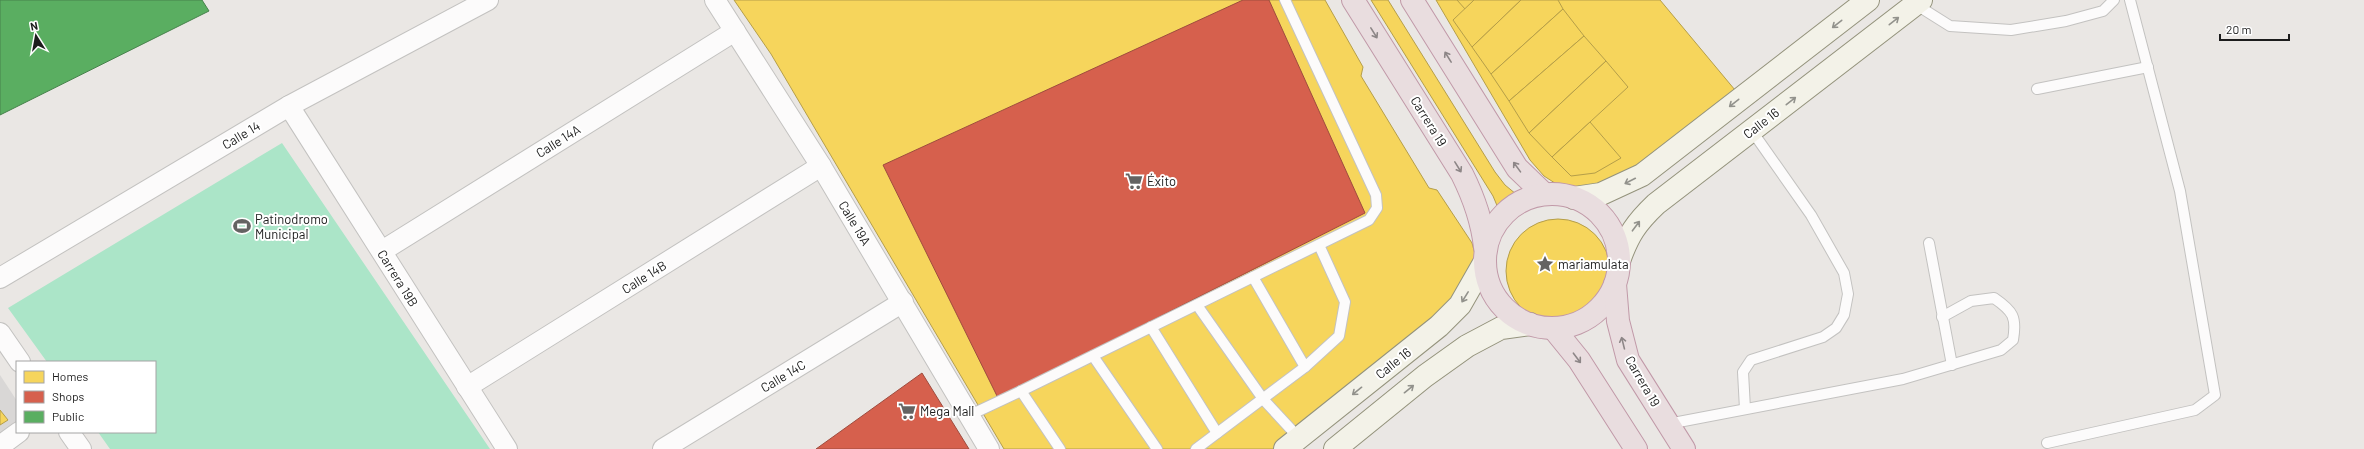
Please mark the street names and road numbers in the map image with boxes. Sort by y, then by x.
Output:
street label: Carrera 19 [1407,93,1451,149]
street label: Calle 16 [1740,104,1782,142]
street label: Calle 14 [219,117,263,153]
street label: Calle 14A [533,121,583,161]
street label: Calle 19A [835,198,875,248]
street label: Carrera 19B [374,247,422,309]
street label: Calle 14B [619,257,669,297]
street label: Calle 16 [1372,344,1414,382]
street label: Carrera 19 [1622,353,1664,409]
street label: Calle 14C [758,356,808,396]

